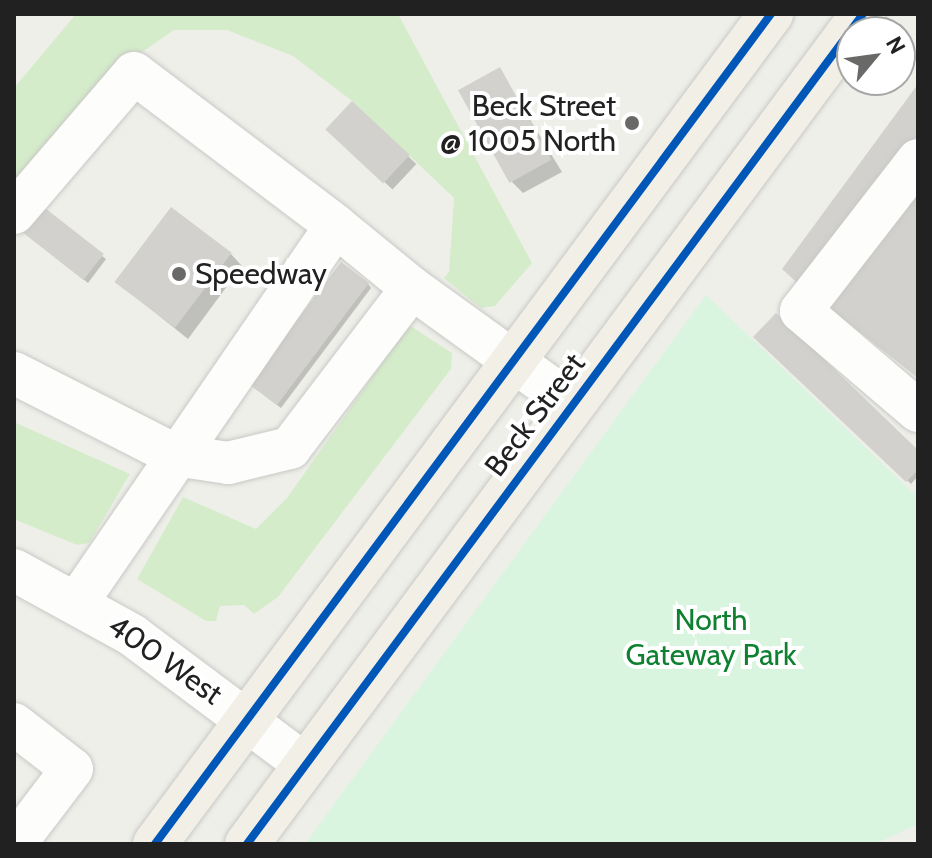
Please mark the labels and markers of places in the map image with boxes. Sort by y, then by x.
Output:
place label: Beck Street @ 1005 North [440,88,616,158]
marker: Beck Street @ 1005 North [623,114,641,132]
place label: Speedway [195,256,327,292]
marker: Speedway [170,265,188,283]

